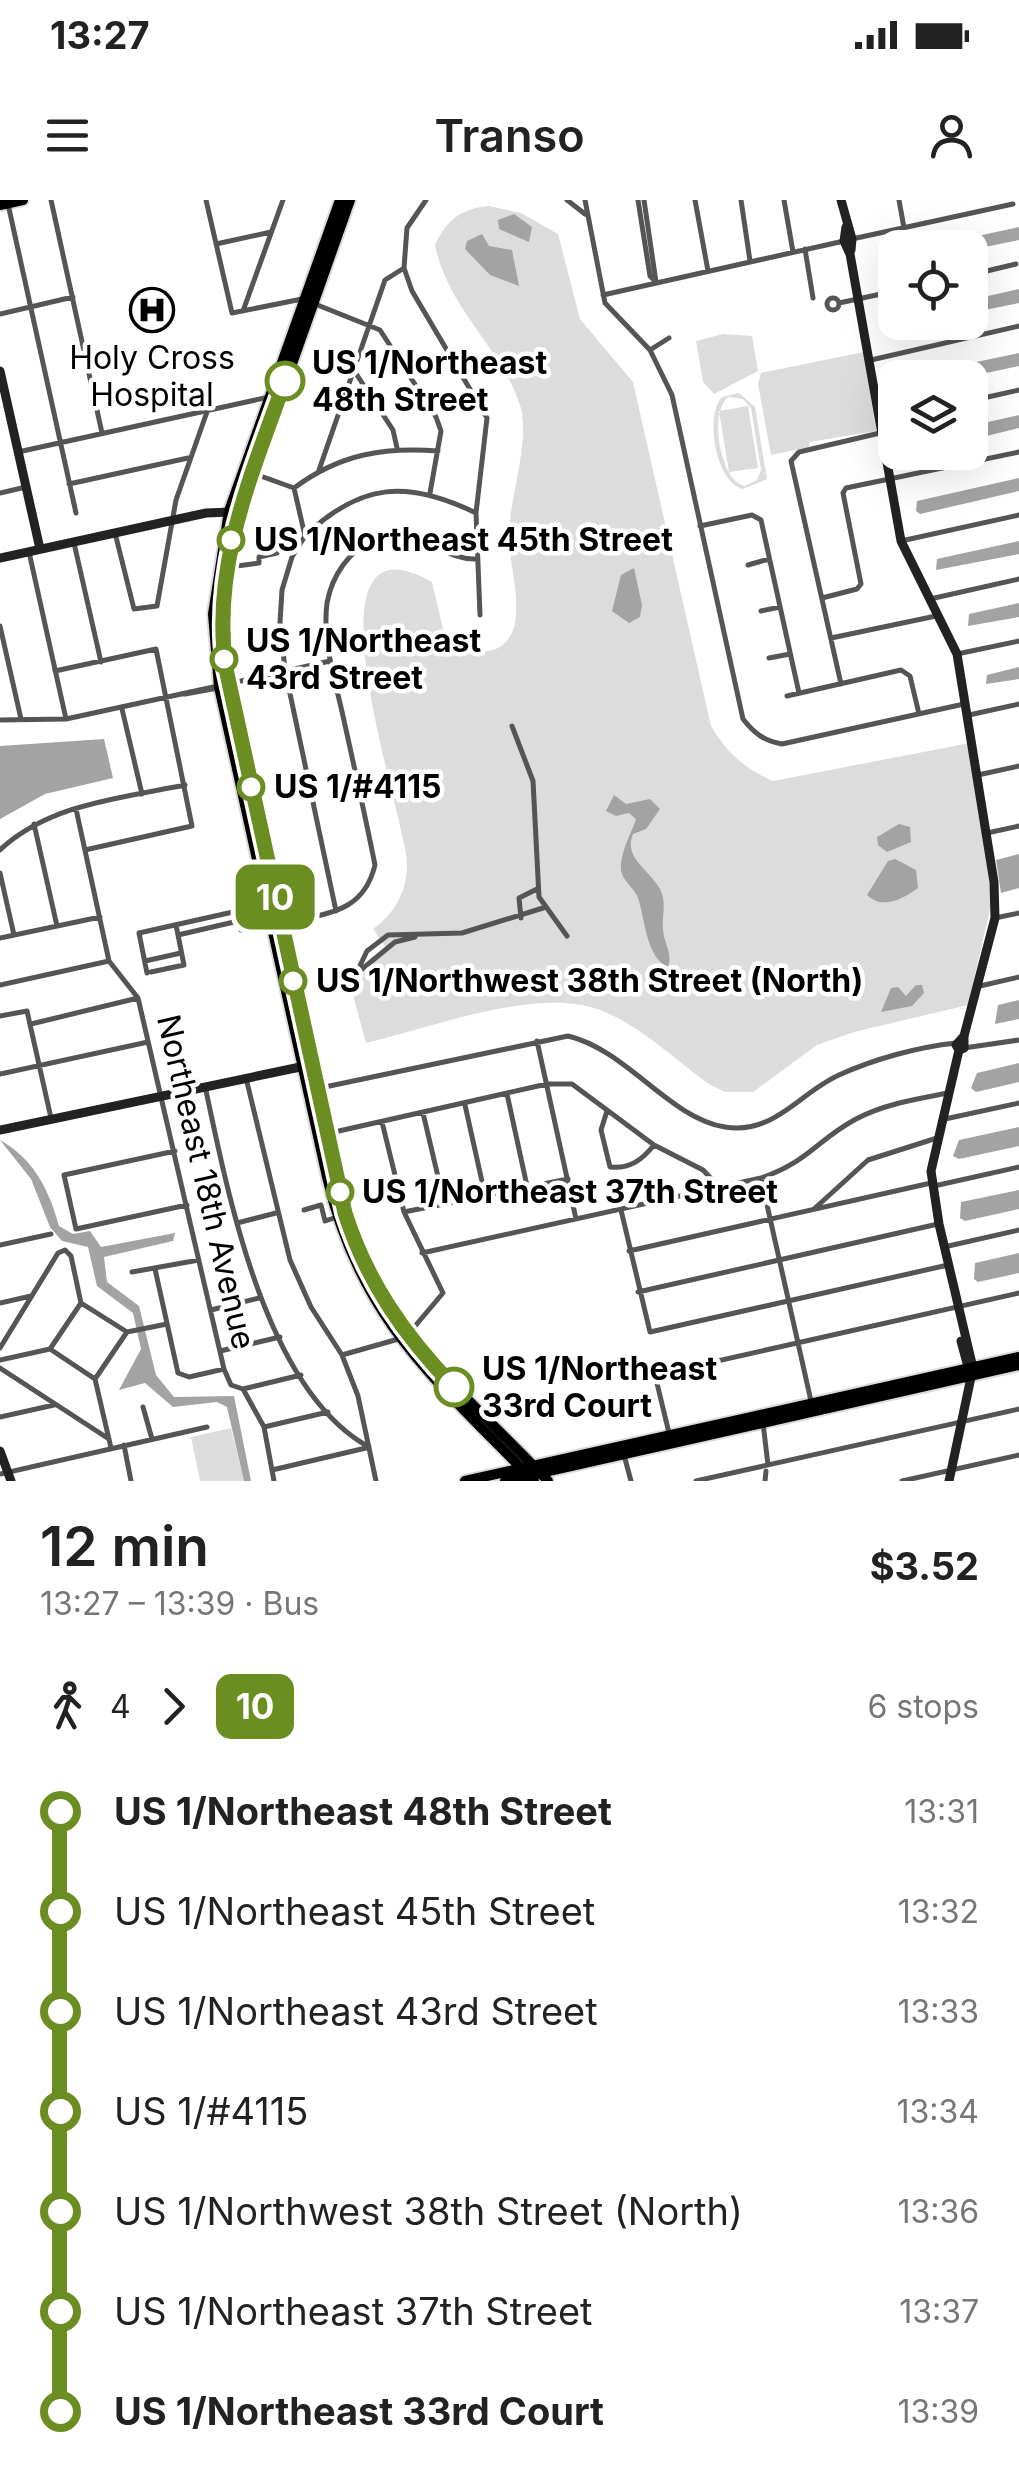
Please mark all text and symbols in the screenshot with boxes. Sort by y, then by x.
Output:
text: 13:27 [50,12,150,58]
icon: menu [40,108,95,163]
text: Transo [434,108,585,163]
icon: person [924,108,979,163]
map controls [878,230,988,470]
button: locate [878,230,988,340]
hospital icon: Holy Cross Hospital [129,287,175,333]
place label: Holy Cross Hospital [69,338,235,414]
place label: US 1/Northeast 48th Street [312,343,547,419]
button: layers [878,360,988,470]
marker: US 1/Northeast 48th Street [266,362,304,400]
place label: US 1/Northeast 45th Street [254,520,673,559]
marker: US 1/Northeast 45th Street [218,527,244,553]
place label: US 1/Northeast 43rd Street [246,621,481,697]
marker: US 1/Northeast 43rd Street [211,646,237,672]
place label: US 1/#4115 [274,767,441,806]
marker: US 1/#4115 [238,774,264,800]
line badge: 10 [230,864,320,930]
text: 10 [256,876,294,918]
place label: US 1/Northwest 38th Street (North) [316,961,863,1000]
marker: US 1/Northwest 38th Street (North) [280,968,306,994]
street label: Northeast 18th Avenue [149,1011,264,1353]
place label: US 1/Northeast 37th Street [362,1172,778,1211]
marker: US 1/Northeast 37th Street [327,1179,353,1205]
place label: US 1/Northeast 33rd Court [482,1349,717,1425]
marker: US 1/Northeast 33rd Court [435,1368,473,1406]
text: 12 min [40,1513,209,1579]
text: $3.52 [870,1543,979,1589]
text: 13:27 – 13:39 · Bus [40,1584,319,1623]
icon: walk [40,1679,95,1734]
icon: forward [146,1679,201,1734]
text: 10 [236,1685,274,1727]
text: 4 [110,1687,131,1726]
text: 6 stops [867,1687,979,1726]
text: US 1/Northeast 48th Street [114,1788,612,1834]
text: 13:31 [904,1792,979,1831]
text: US 1/Northeast 45th Street [114,1888,595,1934]
text: 13:32 [898,1892,979,1931]
text: US 1/Northeast 43rd Street [114,1988,598,2034]
text: 13:33 [897,1992,979,2031]
text: US 1/#4115 [114,2088,308,2134]
text: 13:34 [897,2092,979,2131]
text: US 1/Northwest 38th Street (North) [114,2188,743,2234]
text: 13:36 [897,2192,979,2231]
text: US 1/Northeast 37th Street [114,2288,593,2334]
text: 13:37 [899,2292,979,2331]
text: US 1/Northeast 33rd Court [114,2388,604,2434]
text: 13:39 [897,2392,979,2431]

